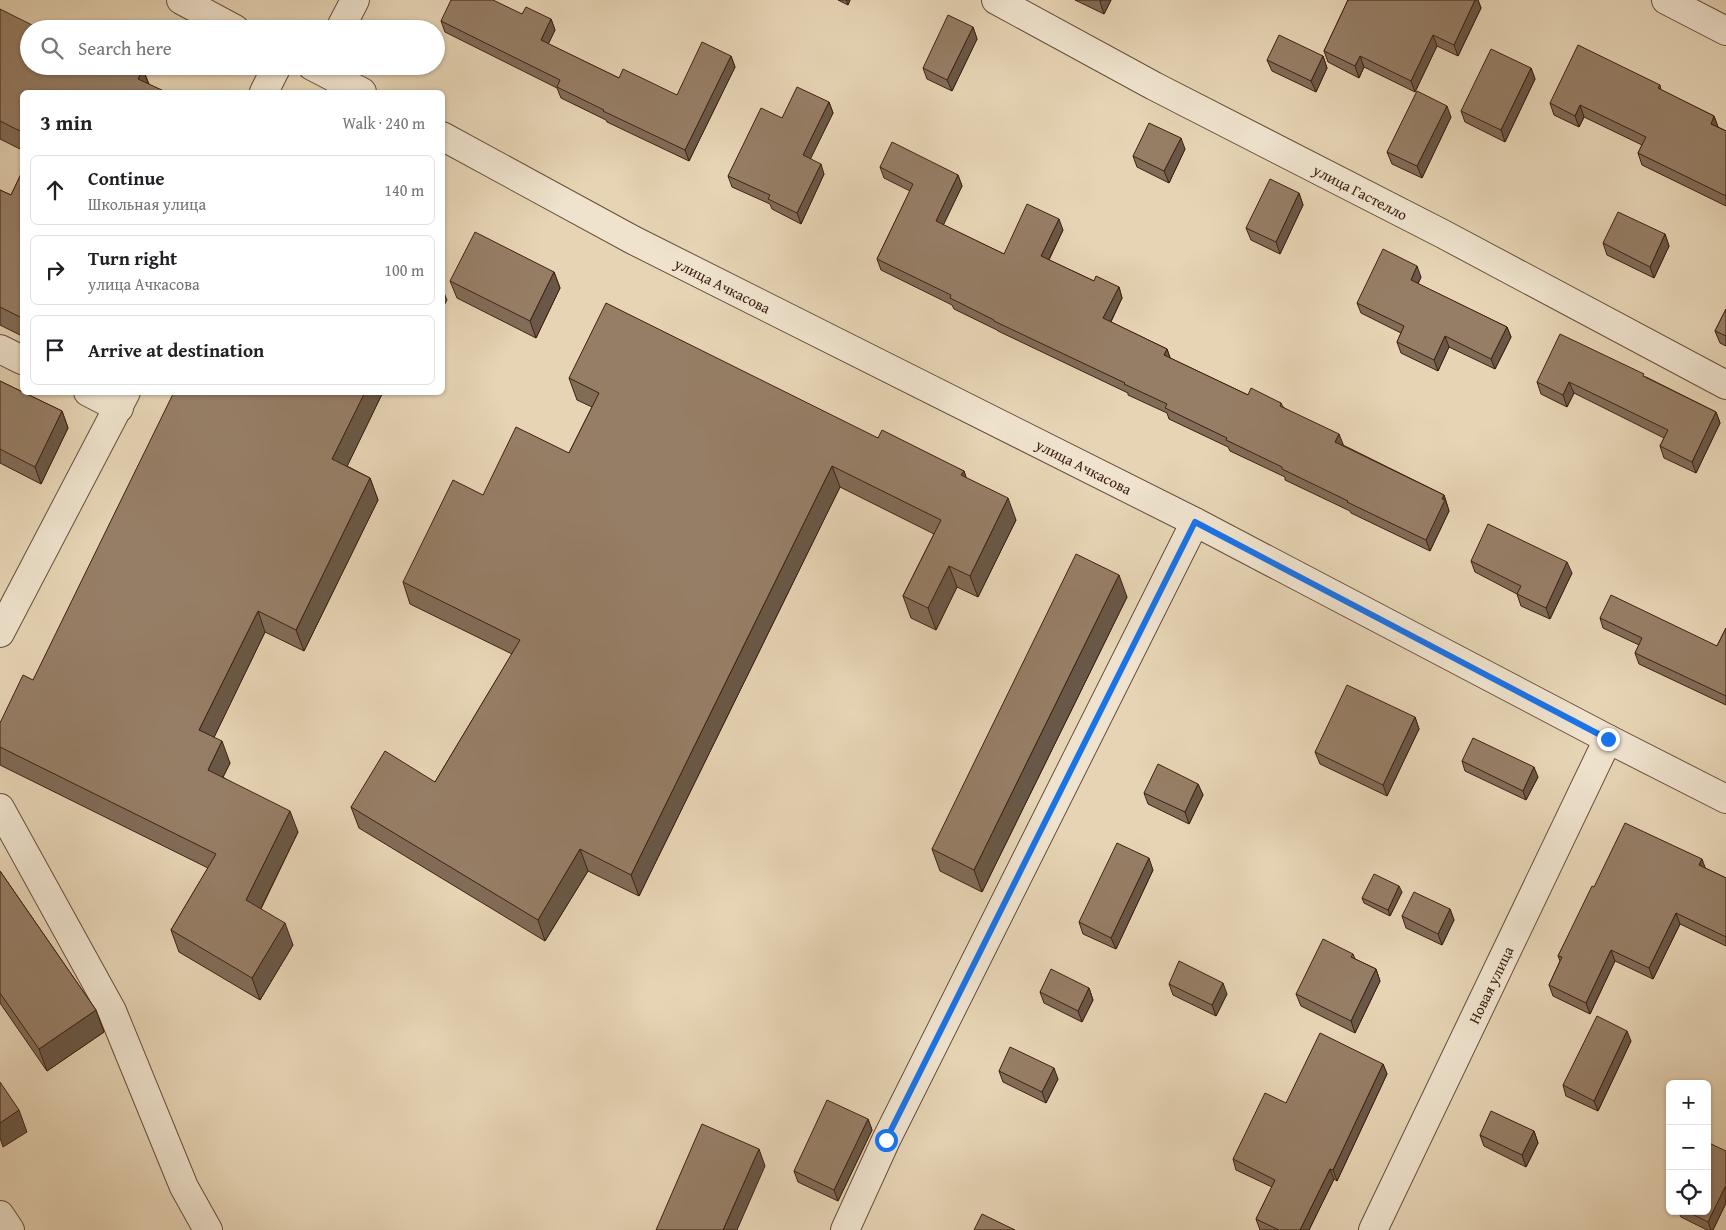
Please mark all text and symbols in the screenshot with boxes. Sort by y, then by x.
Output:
search box [20,20,445,75]
icon: search [38,34,66,62]
text: Search here [78,34,172,62]
text: 3 min [40,107,92,138]
text: Walk · 240 m [342,111,425,135]
street label: улица Гастелло [1309,158,1412,225]
text: Continue [88,164,165,192]
icon: ahead [41,176,69,204]
text: 140 m [384,178,424,202]
text: Школьная улица [88,192,206,216]
text: Turn right [88,244,177,272]
street label: улица Ачкасова [670,252,775,318]
icon: right [41,256,69,284]
text: 100 m [384,258,424,282]
text: улица Ачкасова [88,272,200,296]
icon: arrive [41,336,69,364]
text: Arrive at destination [88,336,264,364]
street label: улица Ачкасова [1032,433,1136,500]
route end [1597,728,1620,751]
street label: Новая улица [1463,942,1518,1027]
map controls [1666,1080,1711,1215]
button: + [1666,1080,1711,1125]
button: − [1666,1125,1711,1170]
route start [875,1129,898,1152]
button: locate [1666,1170,1711,1215]

